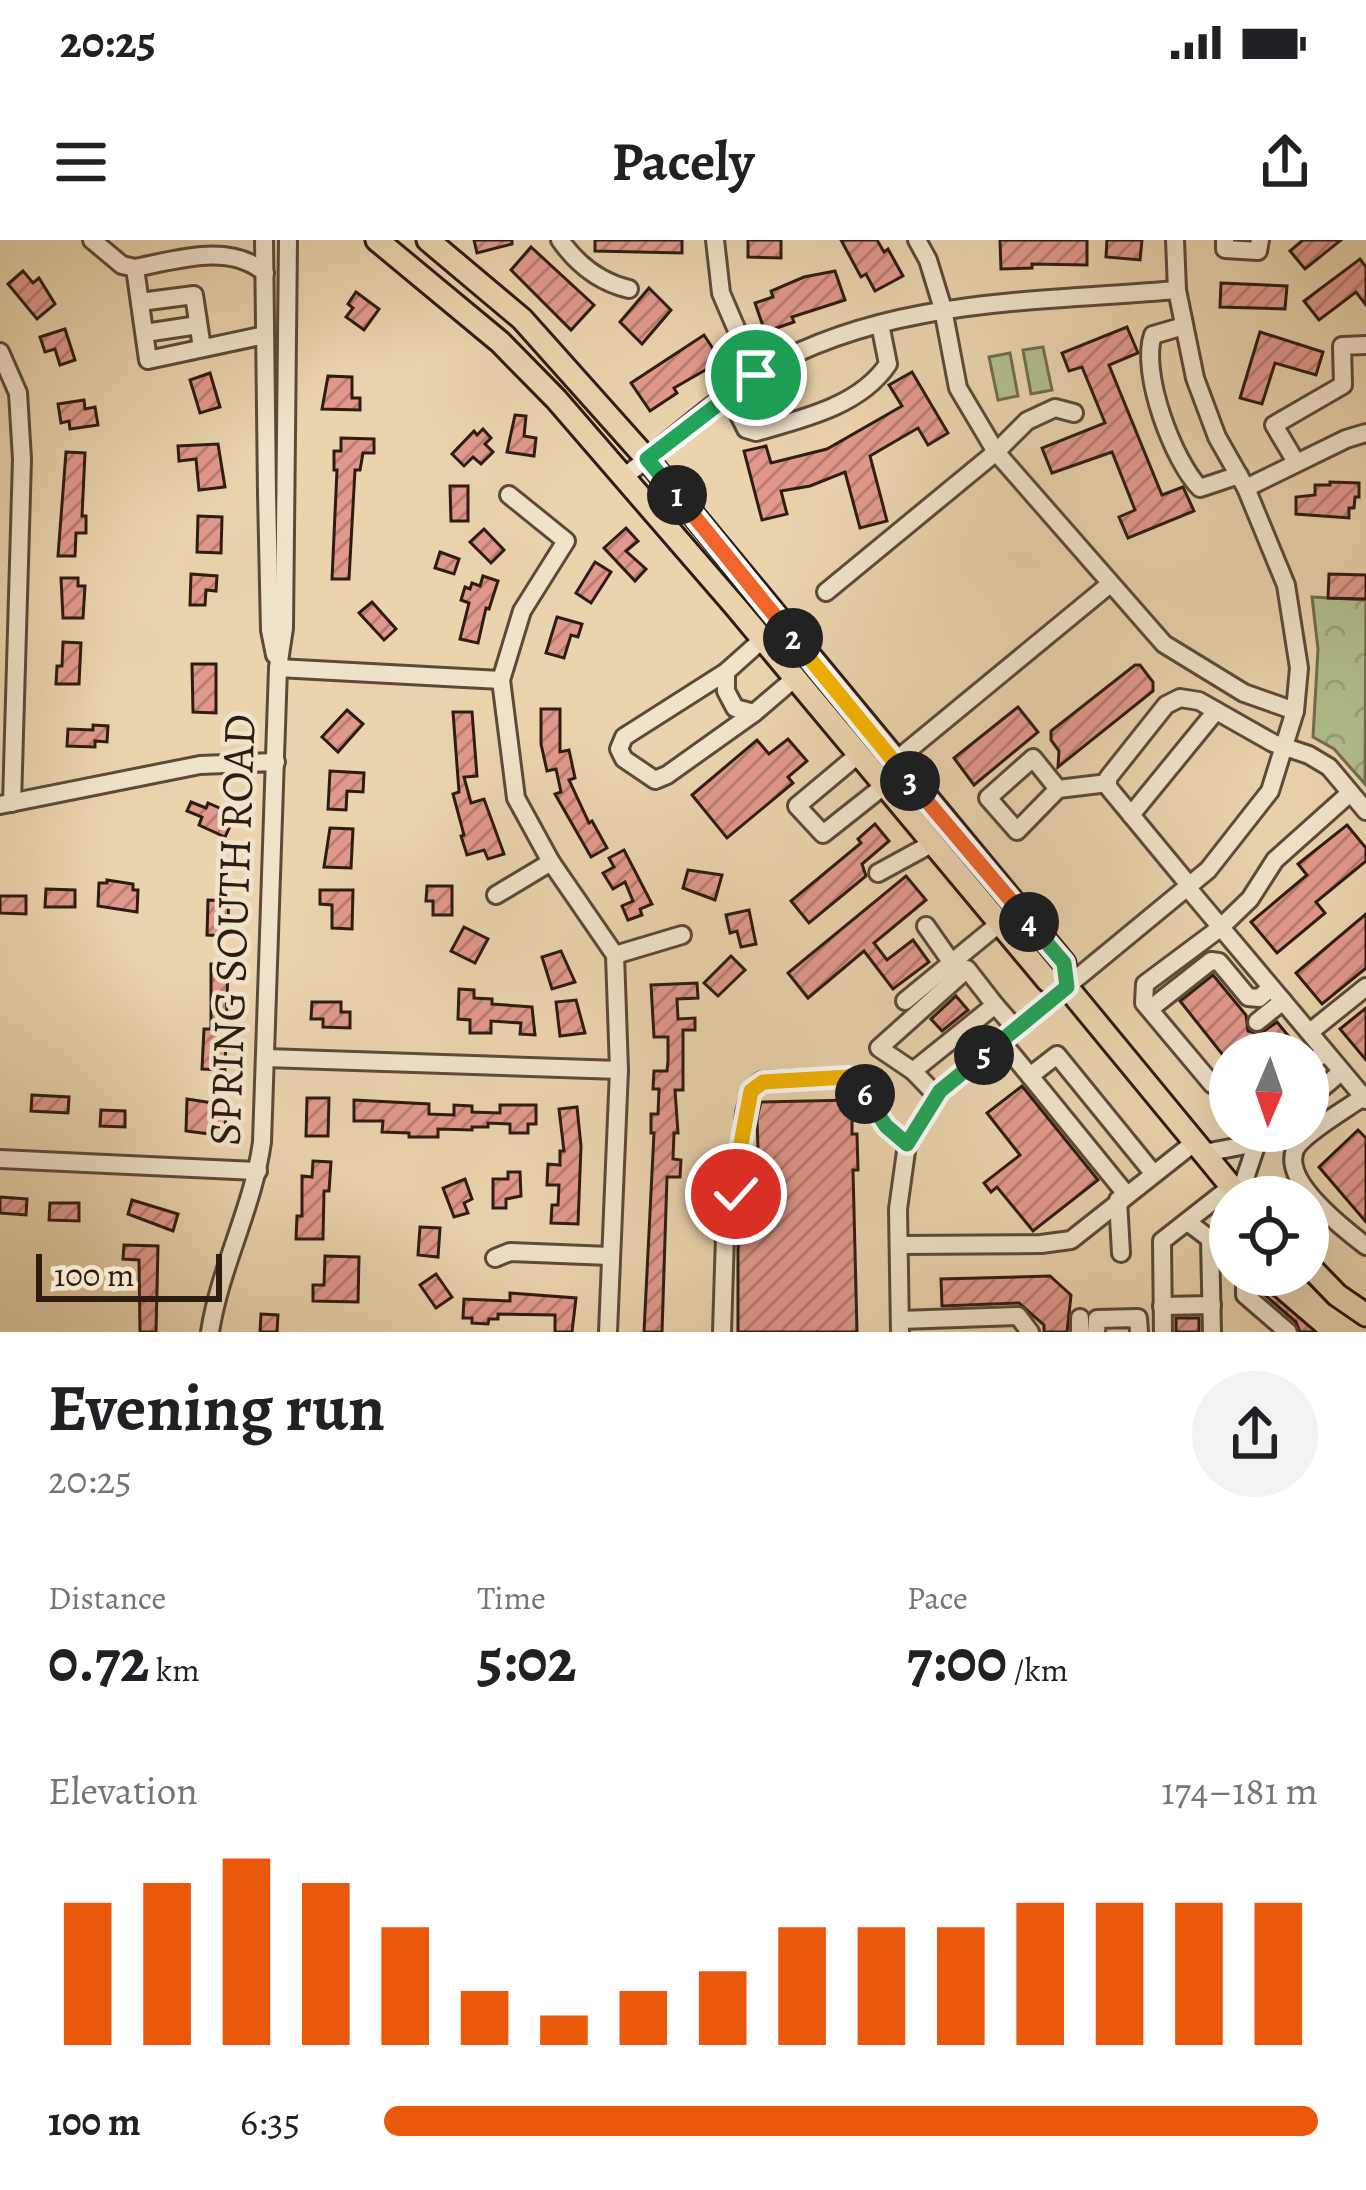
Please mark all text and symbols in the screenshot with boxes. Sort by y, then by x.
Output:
text: 20:25 [60,11,156,73]
text: Pacely [612,125,754,199]
icon: menu [48,129,114,195]
icon: share [1252,129,1318,195]
pin [705,324,807,426]
icon: arrive [723,342,789,408]
pin: 1 [647,465,707,525]
text: 1 [671,472,683,517]
pin: 2 [763,608,823,668]
text: 2 [785,615,801,660]
street label: SPRING SOUTH ROAD [193,713,271,1147]
pin: 3 [880,751,940,811]
text: 3 [903,758,917,803]
pin: 4 [999,892,1059,952]
text: 4 [1021,899,1037,944]
pin: 5 [954,1025,1014,1085]
text: 5 [977,1032,991,1077]
north arrow [1209,1032,1329,1152]
map controls [1209,1032,1329,1296]
pin: 6 [835,1064,895,1124]
text: 6 [857,1071,873,1116]
pin [685,1143,787,1245]
icon: check [703,1161,769,1227]
button: locate [1209,1176,1329,1296]
scale bar [36,1248,222,1301]
text: 100 m [54,1252,134,1297]
text: Evening run [48,1363,385,1453]
button: share [1192,1371,1318,1497]
text: 20:25 [48,1453,132,1506]
text: Distance [48,1575,166,1620]
text: Time [477,1575,546,1620]
text: Pace [907,1575,968,1620]
text: 0.72 [48,1620,149,1702]
text: 5:02 [477,1620,576,1702]
text: 7:00 [907,1620,1007,1702]
text: km [149,1647,200,1692]
text: /km [1007,1647,1068,1692]
text: Elevation [48,1764,198,1817]
text: 174–181 m [1161,1764,1318,1817]
text: 100 m [48,2095,141,2148]
text: 6:35 [240,2095,300,2148]

